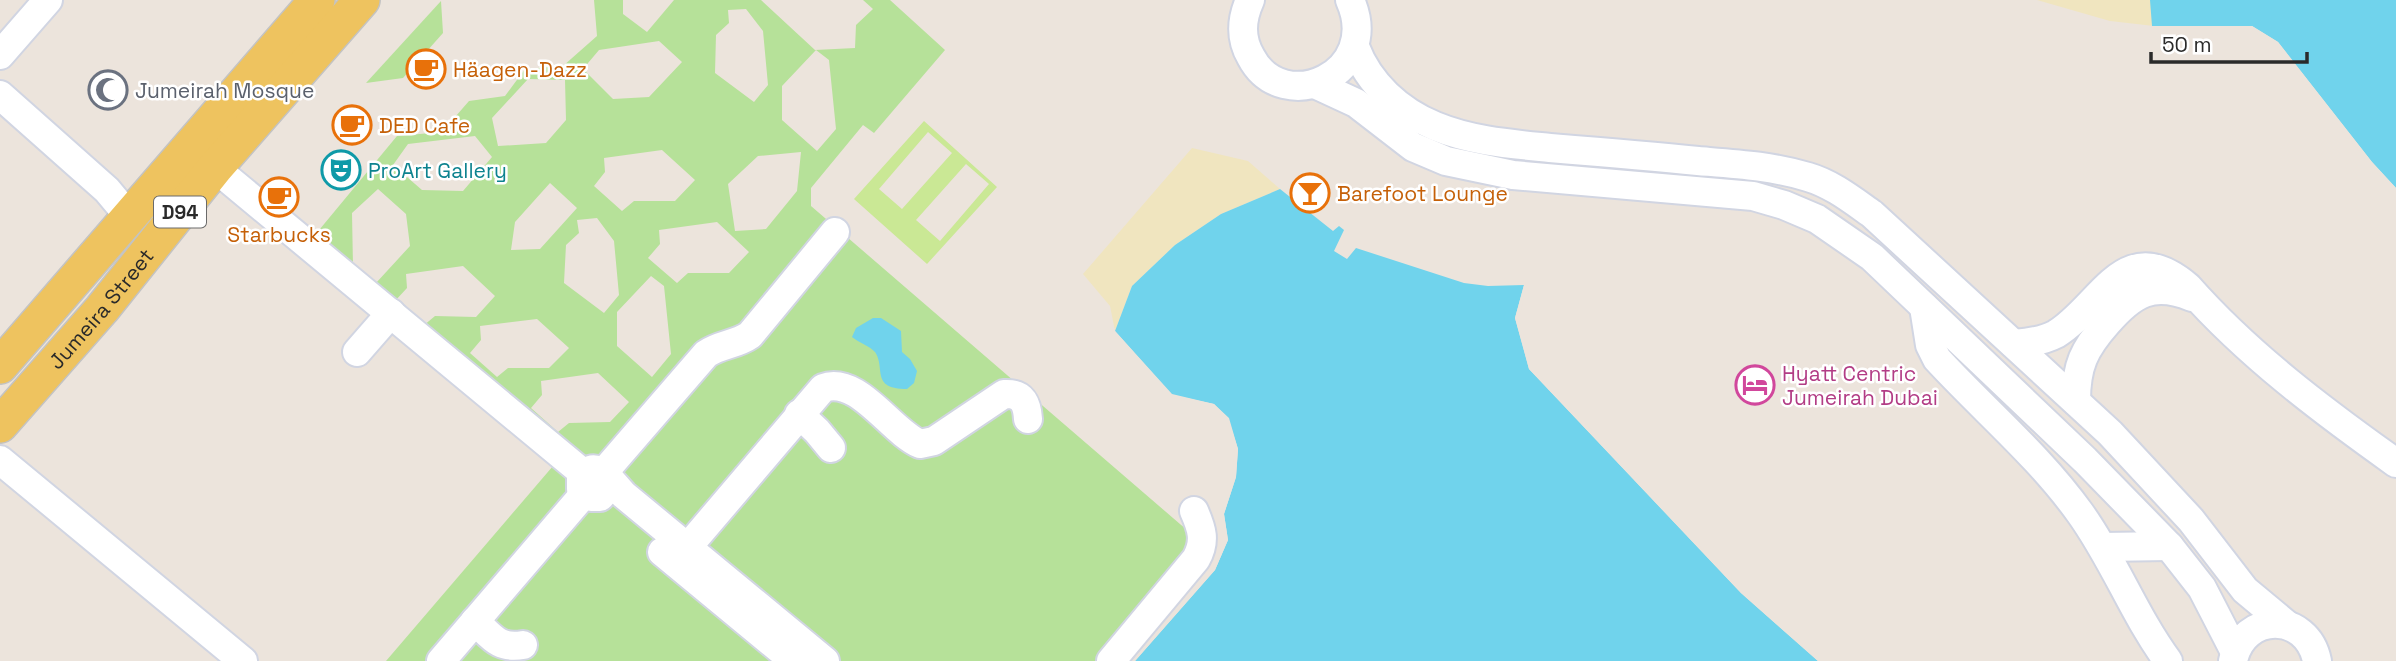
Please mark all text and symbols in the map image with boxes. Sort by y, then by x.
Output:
scale bar [2151,21,2307,65]
text: 50 m [2162,31,2212,58]
cafe icon: Häagen-Dazz [405,48,447,90]
place label: Häagen-Dazz [453,56,587,83]
mosque icon: Jumeirah Mosque [87,69,129,111]
place label: Jumeirah Mosque [135,77,314,104]
cafe icon: DED Cafe [331,104,373,146]
place label: DED Cafe [379,112,470,139]
theatre icon: ProArt Gallery [320,149,362,191]
place label: ProArt Gallery [368,157,507,184]
bar icon: Barefoot Lounge [1289,172,1331,214]
cafe icon: Starbucks [258,176,300,218]
place label: Barefoot Lounge [1337,180,1508,207]
road number: D94 [154,196,206,228]
place label: Starbucks [227,221,331,248]
street label: Jumeira Street [42,243,159,374]
place label: Hyatt Centric Jumeirah Dubai [1782,360,1938,411]
hotel icon: Hyatt Centric Jumeirah Dubai [1734,364,1776,406]

